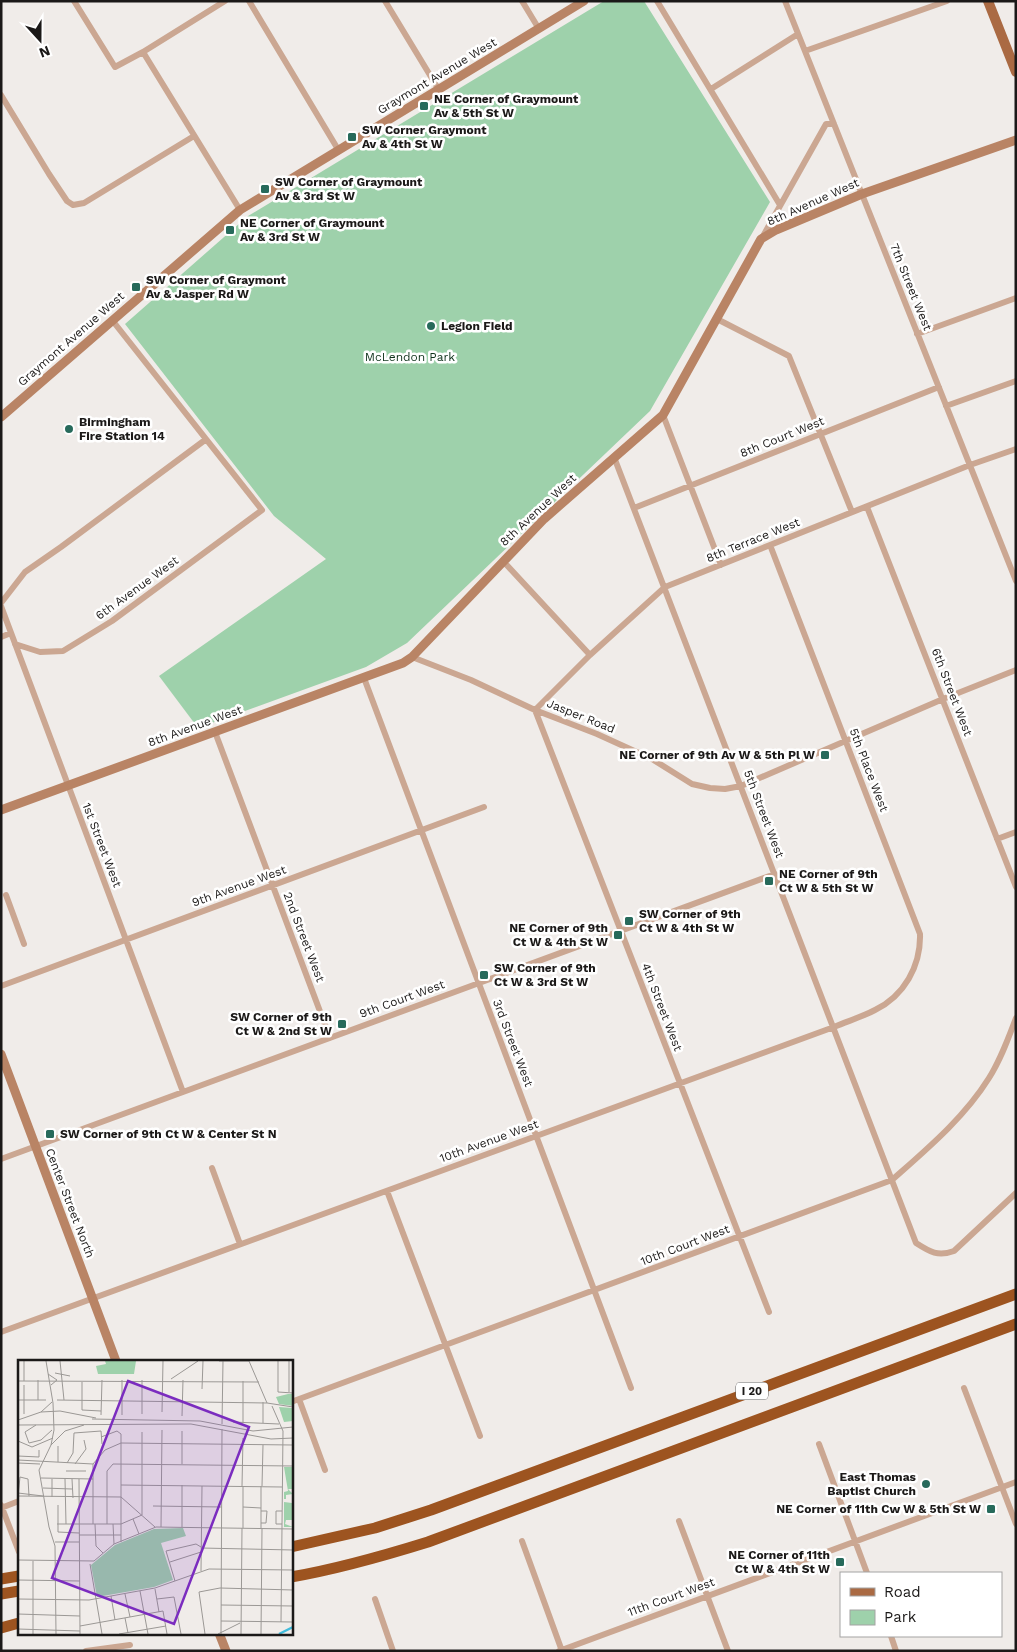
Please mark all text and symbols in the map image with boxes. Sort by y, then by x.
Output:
north arrow [15,15,65,65]
street label: Graymont Avenue West [375,35,499,117]
text: N [37,43,52,61]
place label: NE Corner of Graymount Av & 5th St W [434,92,579,120]
marker: NE Corner of Graymount Av & 5th St W [418,100,430,112]
place label: SW Corner Graymont Av & 4th St W [362,123,487,151]
marker: SW Corner Graymont Av & 4th St W [346,131,358,143]
place label: SW Corner of Graymount Av & 3rd St W [275,175,423,203]
street label: 8th Avenue West [765,175,861,229]
marker: SW Corner of Graymount Av & 3rd St W [259,183,271,195]
place label: NE Corner of Graymount Av & 3rd St W [240,216,385,244]
marker: NE Corner of Graymount Av & 3rd St W [224,224,236,236]
street label: 7th Street West [887,241,935,333]
place label: SW Corner of Graymont Av & Jasper Rd W [146,273,287,301]
marker: SW Corner of Graymont Av & Jasper Rd W [130,281,142,293]
street label: Graymont Avenue West [15,289,127,389]
place label: Legion Field [441,319,513,333]
marker: Legion Field [425,320,437,332]
park label: McLendon Park [365,350,455,364]
street label: 8th Court West [738,414,826,460]
place label: Birmingham Fire Station 14 [79,415,165,443]
marker: Birmingham Fire Station 14 [63,423,75,435]
street label: 8th Avenue West [497,471,579,549]
street label: 8th Terrace West [704,515,802,565]
street label: 6th Avenue West [93,553,181,623]
street label: 6th Street West [929,646,975,738]
street label: Jasper Road [545,696,617,736]
street label: 8th Avenue West [146,702,244,750]
street label: 5th Place West [847,726,891,814]
place label: NE Corner of 9th Av W & 5th Pl W [619,748,815,762]
marker: NE Corner of 9th Av W & 5th Pl W [819,749,831,761]
street label: 5th Street West [741,768,787,860]
street label: 1st Street West [79,801,125,889]
street label: 9th Avenue West [190,862,288,910]
place label: NE Corner of 9th Ct W & 5th St W [779,867,878,895]
marker: NE Corner of 9th Ct W & 5th St W [763,875,775,887]
street label: 2nd Street West [280,890,328,984]
place label: SW Corner of 9th Ct W & 4th St W [639,907,741,935]
marker: SW Corner of 9th Ct W & 4th St W [623,915,635,927]
place label: NE Corner of 9th Ct W & 4th St W [509,921,608,949]
marker: NE Corner of 9th Ct W & 4th St W [612,929,624,941]
place label: SW Corner of 9th Ct W & 3rd St W [494,961,596,989]
street label: 4th Street West [639,961,685,1053]
marker: SW Corner of 9th Ct W & 3rd St W [478,969,490,981]
street label: 9th Court West [358,977,446,1021]
street label: 3rd Street West [490,997,536,1089]
place label: SW Corner of 9th Ct W & 2nd St W [230,1010,332,1038]
marker: SW Corner of 9th Ct W & 2nd St W [336,1018,348,1030]
street label: 10th Avenue West [438,1117,540,1165]
place label: SW Corner of 9th Ct W & Center St N [60,1127,277,1141]
marker: SW Corner of 9th Ct W & Center St N [44,1128,56,1140]
street label: Center Street North [43,1146,97,1260]
street label: 10th Court West [638,1222,732,1268]
inset map [18,1360,292,1634]
road number: I 20 [736,1382,768,1400]
place label: East Thomas Baptist Church [827,1470,917,1498]
marker: East Thomas Baptist Church [920,1478,932,1490]
place label: NE Corner of 11th Cw W & 5th St W [776,1502,981,1516]
marker: NE Corner of 11th Cw W & 5th St W [985,1503,997,1515]
place label: NE Corner of 11th Ct W & 4th St W [728,1548,830,1576]
marker: NE Corner of 11th Ct W & 4th St W [834,1556,846,1568]
legend [840,1572,1002,1637]
street label: 11th Court West [626,1575,716,1619]
text: Road [884,1583,921,1601]
text: Park [884,1608,917,1626]

